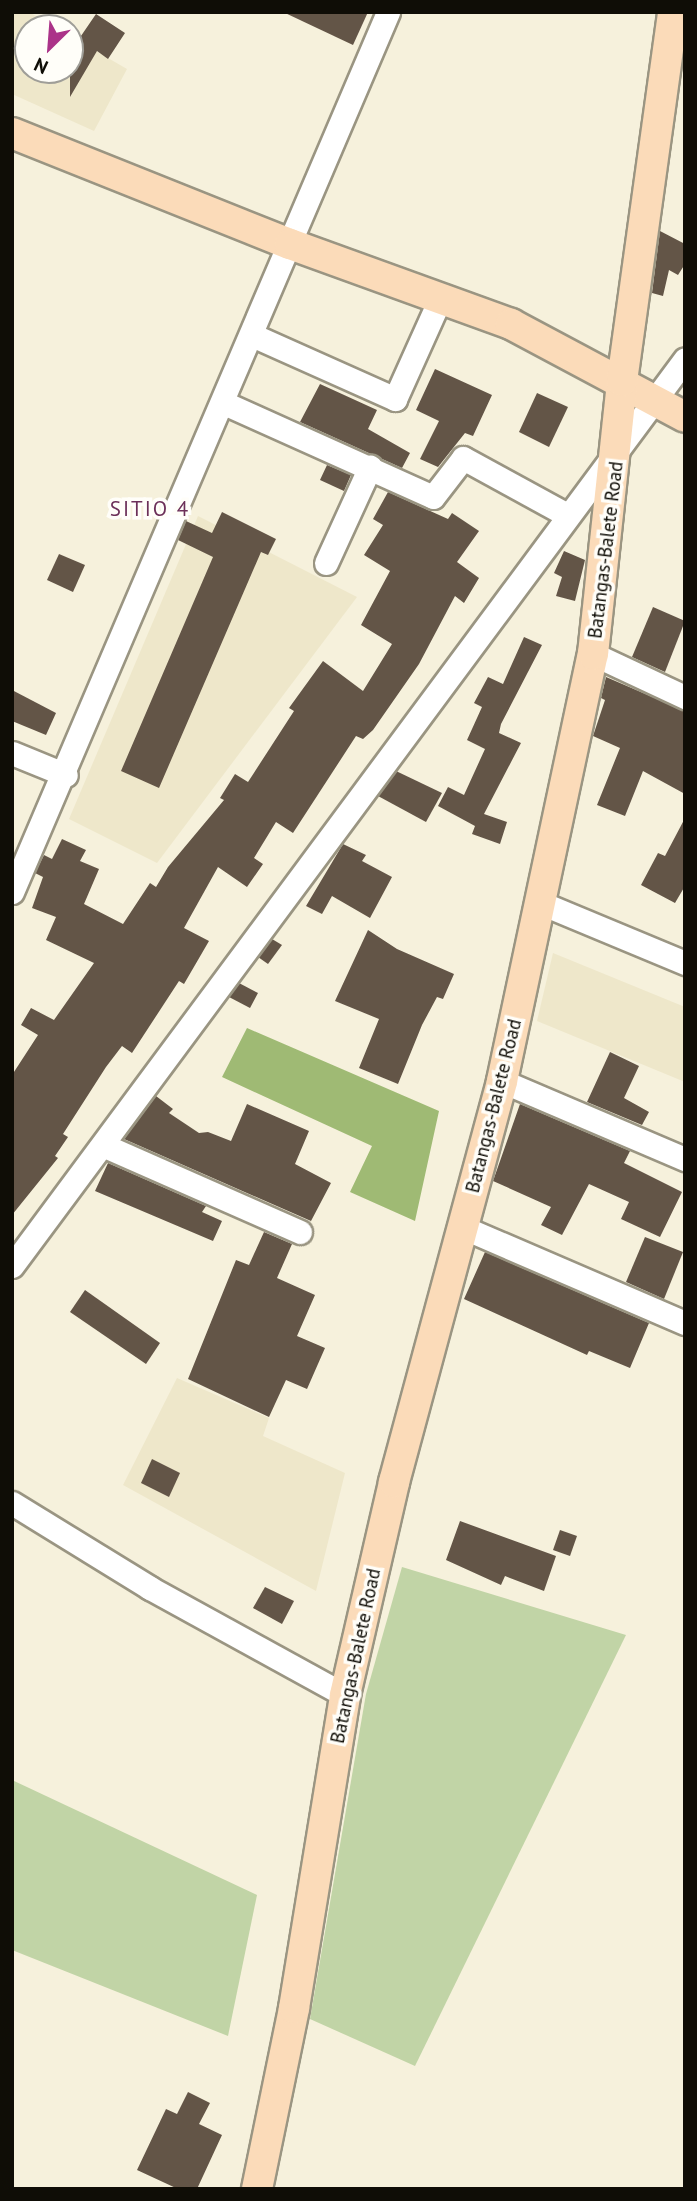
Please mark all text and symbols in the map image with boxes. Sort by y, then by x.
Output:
north arrow [14,14,84,84]
text: N [30,53,52,80]
street label: Batangas-Balete Road [584,460,628,640]
district label: SITIO 4 [111,496,189,522]
street label: Batangas-Balete Road [461,1017,527,1195]
street label: Batangas-Balete Road [326,1567,386,1745]

